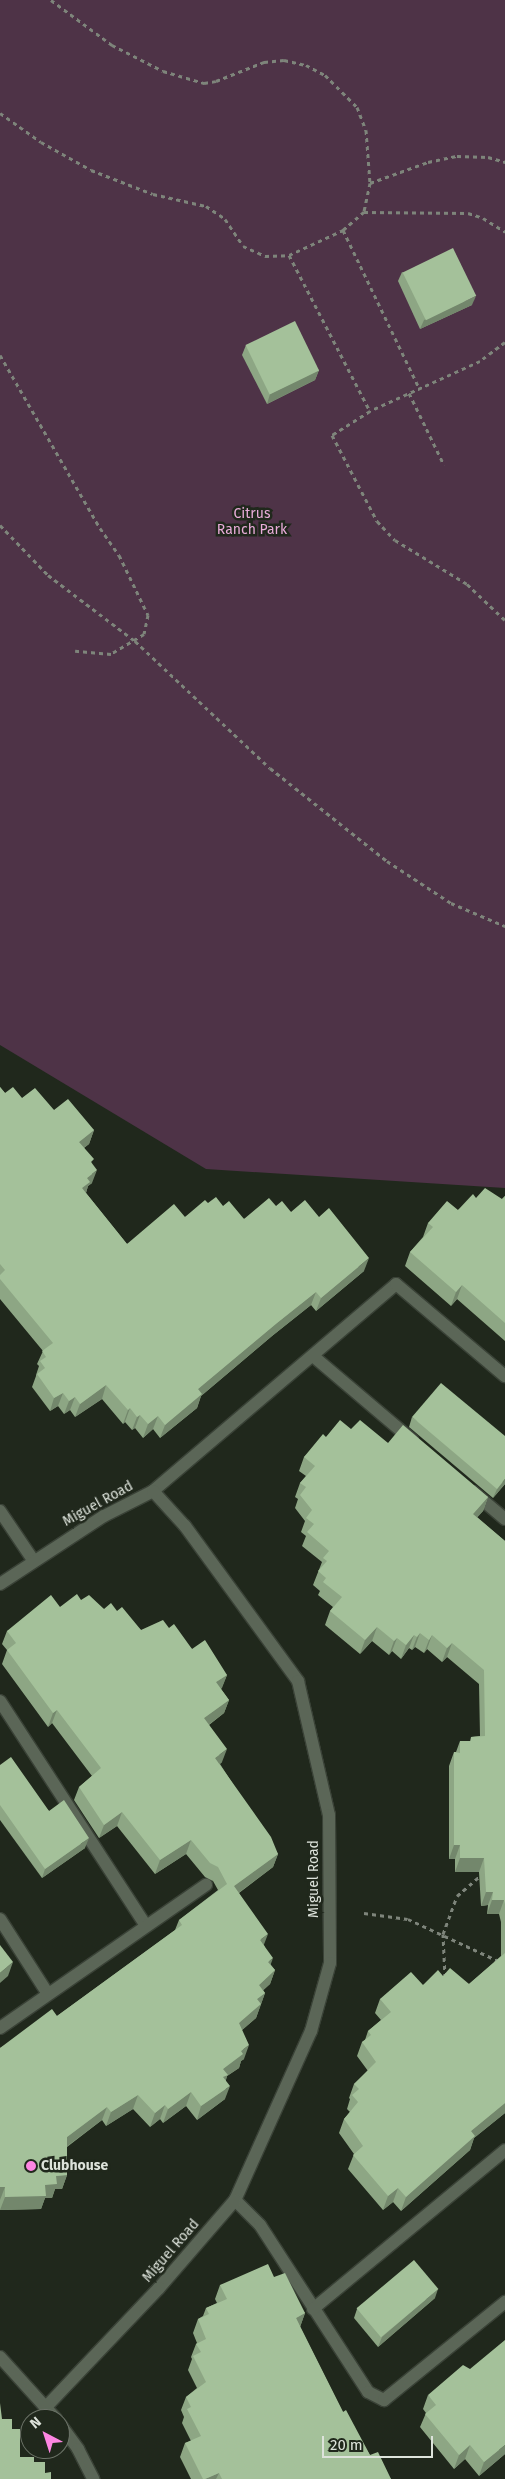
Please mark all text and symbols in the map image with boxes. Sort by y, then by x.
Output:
park label: Citrus Ranch Park [217,506,287,538]
street label: Miguel Road [60,1478,136,1530]
street label: Miguel Road [306,1840,322,1918]
place label: Clubhouse [41,2158,108,2174]
marker: Clubhouse [25,2160,37,2172]
street label: Miguel Road [139,2216,203,2286]
north arrow [20,2409,70,2459]
text: N [27,2413,45,2432]
scale bar [325,2426,436,2458]
text: 20 m [330,2436,363,2454]

